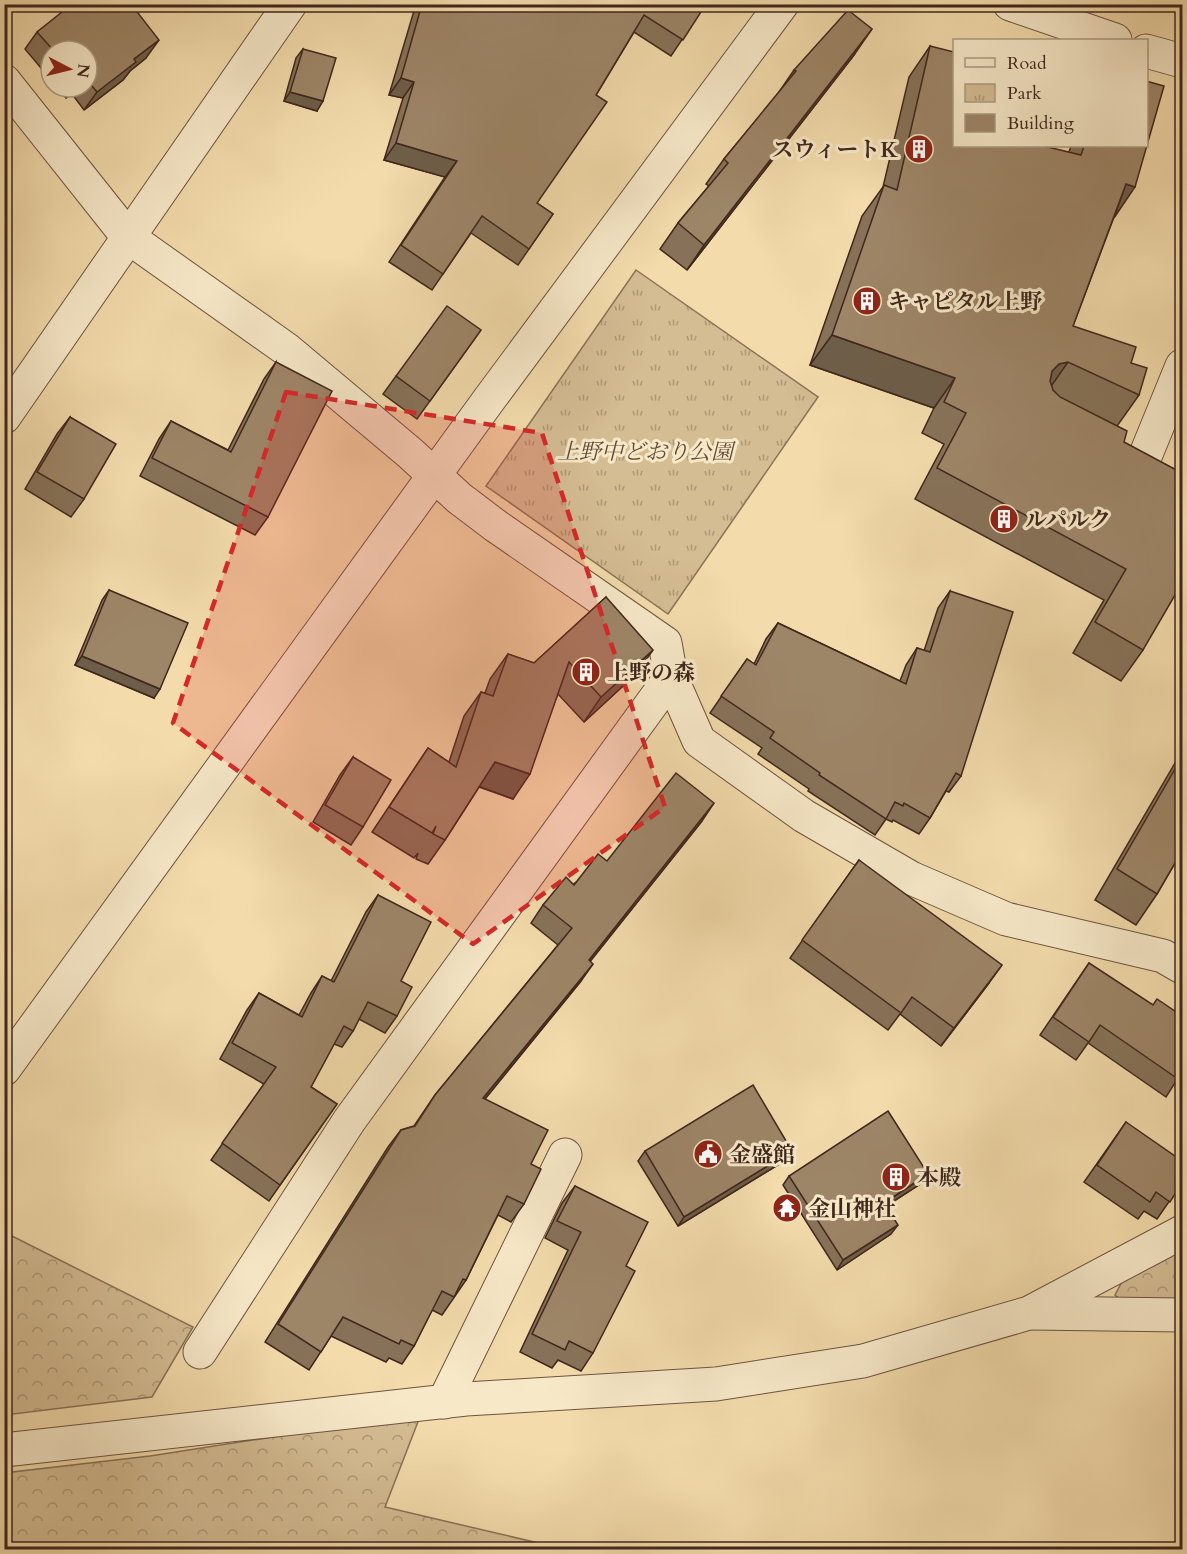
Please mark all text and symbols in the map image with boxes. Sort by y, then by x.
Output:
north arrow [39,39,99,99]
legend [953,39,1148,147]
text: Road [1007,51,1047,76]
text: N [71,62,95,79]
text: Park [1007,81,1042,106]
text: Building [1007,111,1075,136]
building icon: スウィートK [903,133,935,165]
place label: スウィートK [771,135,898,165]
building icon: キャピタル上野 [851,285,883,317]
place label: キャピタル上野 [888,287,1043,317]
park label: 上野中どおり公園 [557,437,736,467]
building icon: ルパルク [988,503,1020,535]
place label: ルパルク [1025,505,1111,535]
building icon: 上野の森 [570,656,602,688]
place label: 上野の森 [607,658,695,688]
public building icon: 金盛館 [692,1138,724,1170]
place label: 金盛館 [729,1140,795,1170]
building icon: 本殿 [880,1161,912,1193]
place label: 本殿 [917,1163,961,1193]
temple icon: 金山神社 [771,1192,803,1224]
place label: 金山神社 [808,1194,896,1224]

